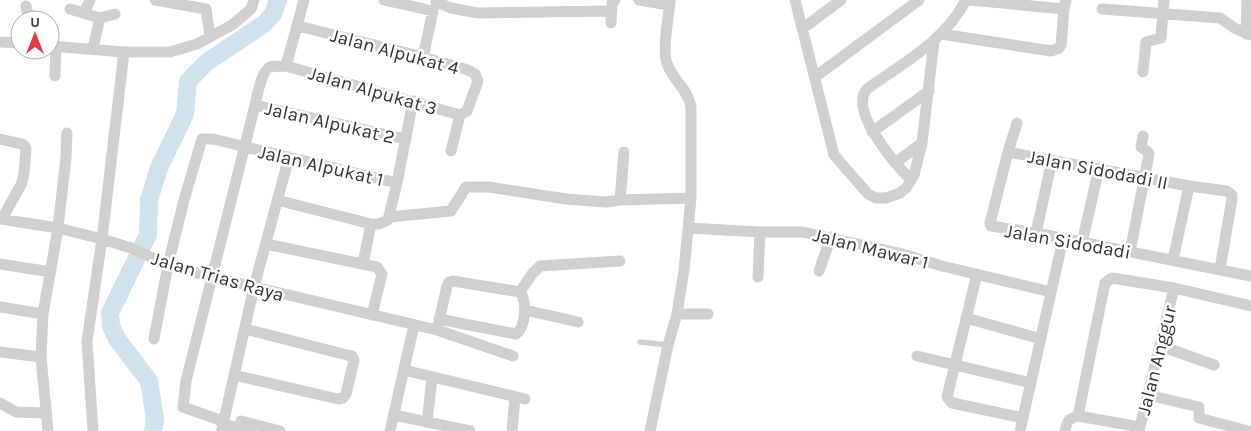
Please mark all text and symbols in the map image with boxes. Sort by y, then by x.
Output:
north arrow [10,10,60,60]
text: U [30,14,40,31]
street label: Jalan Alpukat 4 [328,24,462,80]
street label: Jalan Alpukat 3 [306,62,440,120]
street label: Jalan Alpukat 2 [263,97,397,149]
street label: Jalan Alpukat 1 [256,141,386,191]
street label: Jalan Sidodadi II [1026,146,1170,194]
street label: Jalan Sidodadi [1003,220,1132,264]
street label: Jalan Mawar 1 [811,224,931,274]
street label: Jalan Trias Raya [149,248,287,306]
street label: Jalan Anggur [1133,303,1181,417]

